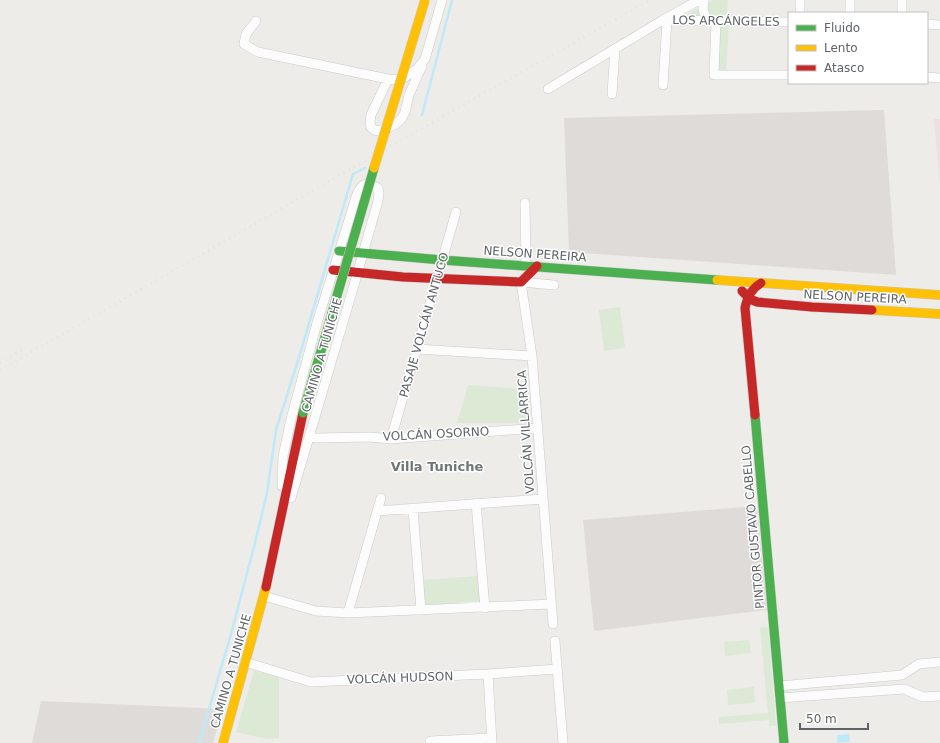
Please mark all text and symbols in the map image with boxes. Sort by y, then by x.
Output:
street label: LOS ARCÁNGELES [672,12,780,29]
legend [788,12,928,84]
text: Fluido [824,21,860,35]
text: Lento [824,41,858,55]
text: Atasco [824,61,864,75]
street label: NELSON PEREIRA [483,243,588,265]
street label: PASAJE VOLCÁN ANTUCO [396,251,451,399]
street label: NELSON PEREIRA [803,287,908,307]
street label: CAMINO A TUNICHE [299,296,345,414]
street label: VOLCÁN VILLARRICA [514,369,537,494]
street label: VOLCÁN OSORNO [382,423,490,444]
street label: PINTOR GUSTAVO CABELLO [739,445,767,609]
district label: Villa Tuniche [391,459,484,474]
street label: CAMINO A TUNICHE [208,612,254,730]
street label: VOLCÁN HUDSON [346,668,454,687]
scale bar [800,705,868,731]
text: 50 m [806,712,837,726]

